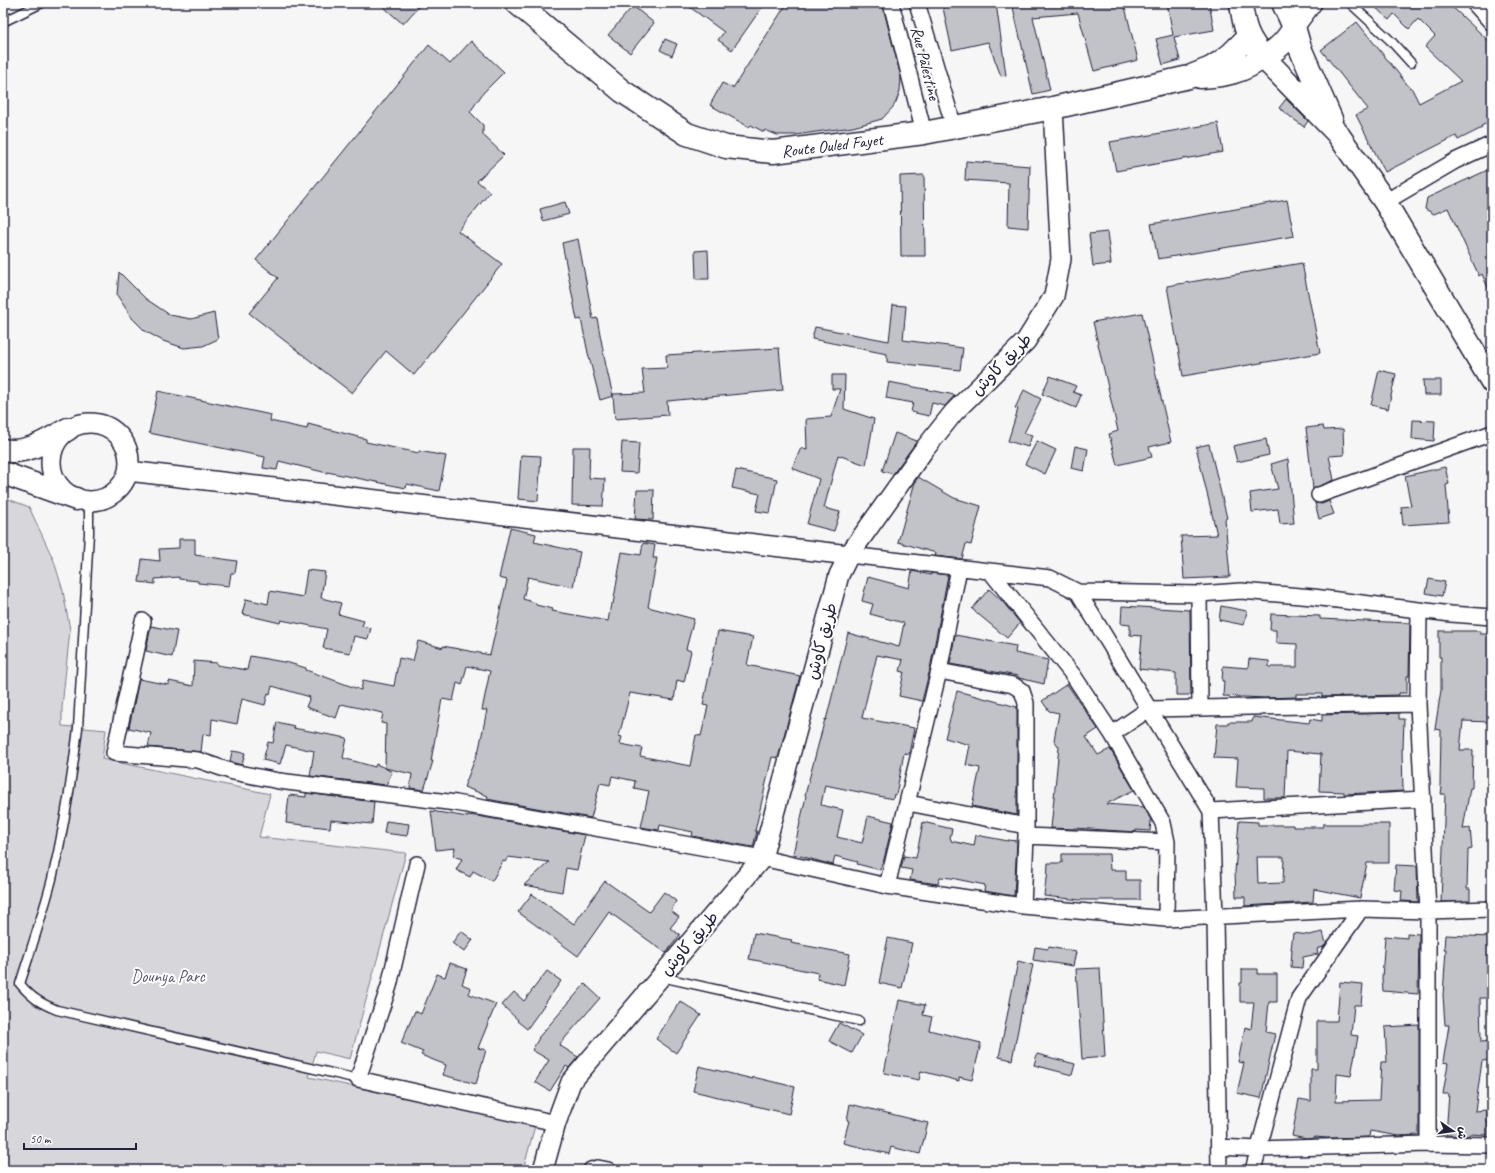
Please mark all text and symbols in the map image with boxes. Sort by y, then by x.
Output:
street label: Rue Palestine [906,24,945,103]
street label: Route Ouled Fayet [780,129,886,162]
street label: طريق كاوش [966,329,1036,400]
street label: طريق كاوش [801,600,842,682]
street label: طريق كاوش [656,907,723,980]
park label: Dounya Parc [131,966,206,987]
north arrow [1433,1111,1473,1151]
scale bar [24,1125,136,1151]
text: ش [1455,1126,1471,1141]
text: 50 m [30,1131,52,1147]

